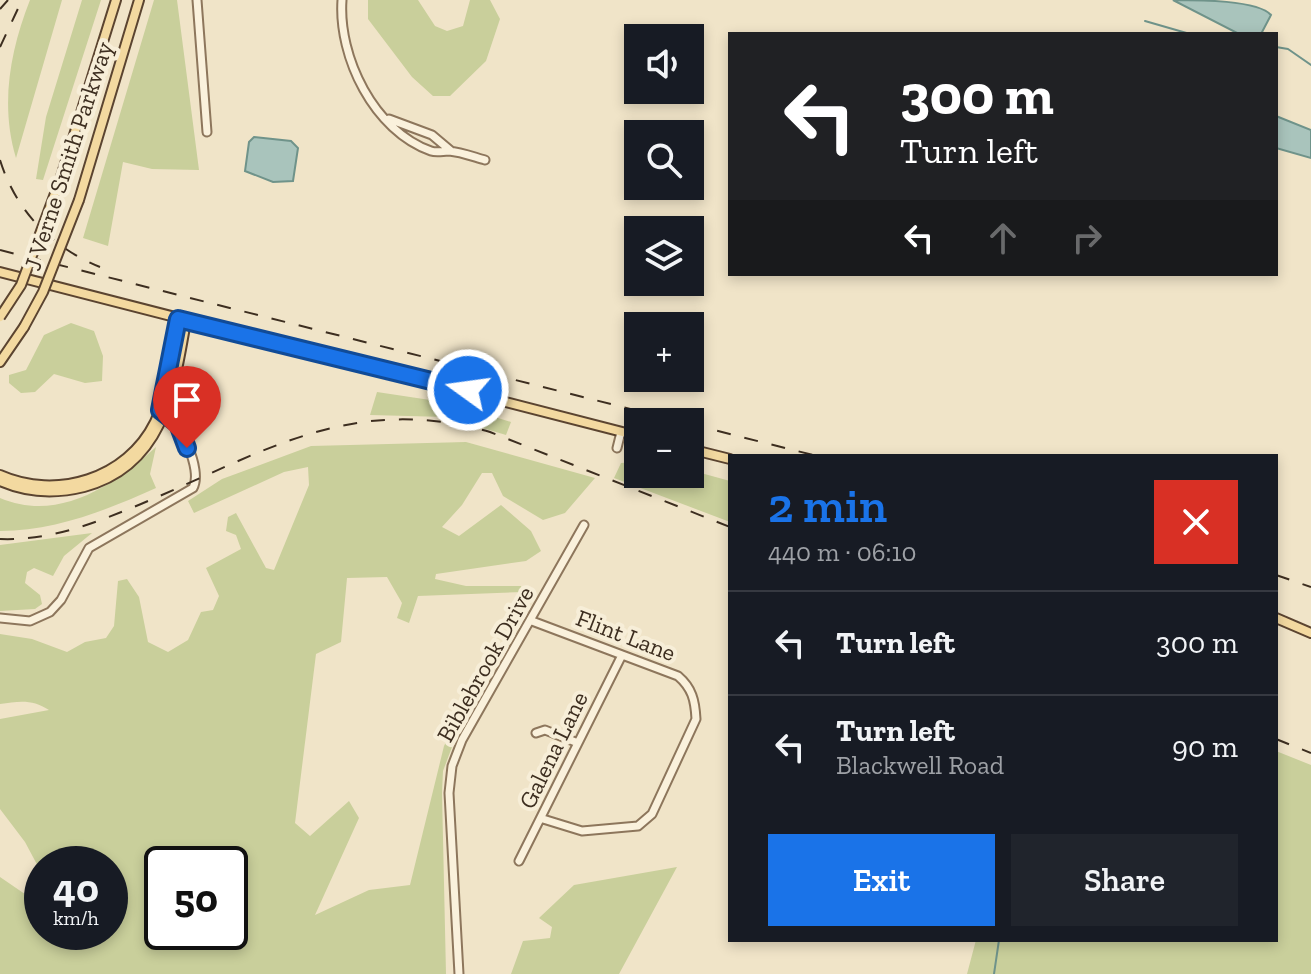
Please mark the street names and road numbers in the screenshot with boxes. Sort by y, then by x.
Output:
street label: J Verne Smith Parkway [17,37,119,274]
street label: Biblebrook Drive [430,581,540,747]
street label: Flint Lane [572,603,680,667]
street label: Galena Lane [512,687,594,813]

